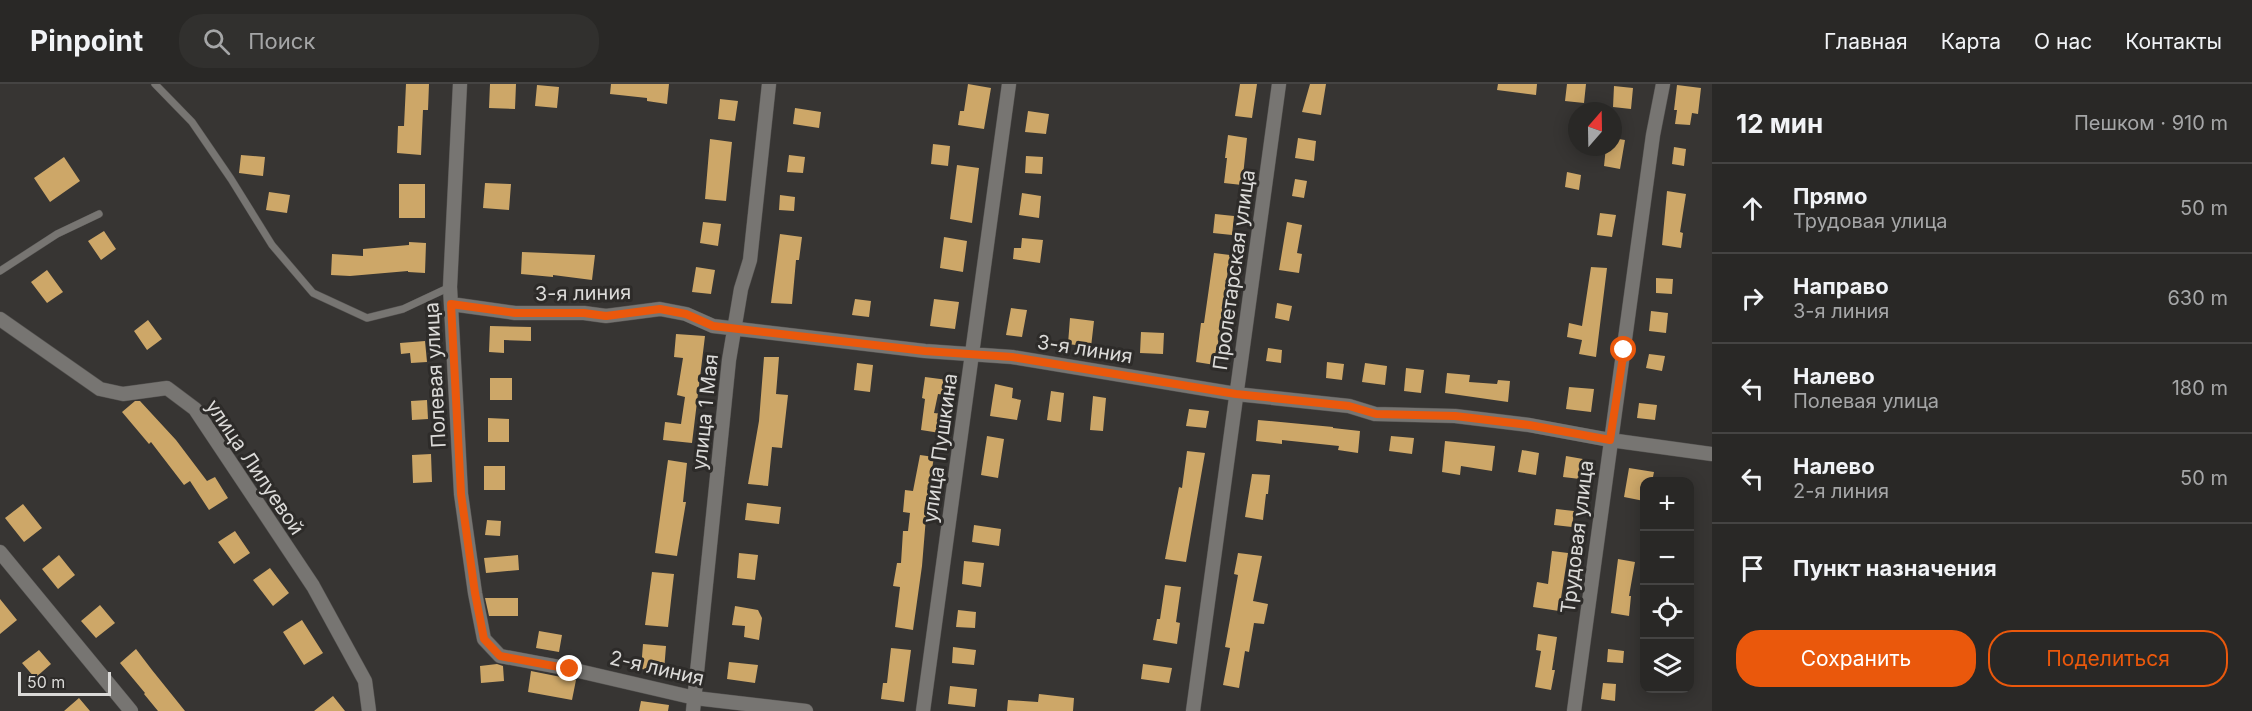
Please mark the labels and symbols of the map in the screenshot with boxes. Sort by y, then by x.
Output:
north arrow [1568,102,1622,156]
street label: Пролетарская улица [1208,168,1260,372]
street label: 3-я линия [535,280,631,306]
street label: Полевая улица [419,301,451,449]
street label: 3-я линия [1036,330,1134,368]
route start [1610,336,1636,362]
street label: улица 1 Мая [687,353,723,471]
street label: улица Пушкина [918,372,962,524]
street label: улица Лилуевой [201,395,309,539]
street label: Трудовая улица [1556,459,1598,615]
street label: 2-я линия [607,645,707,691]
route end [556,655,582,681]
scale bar [18,669,111,696]

